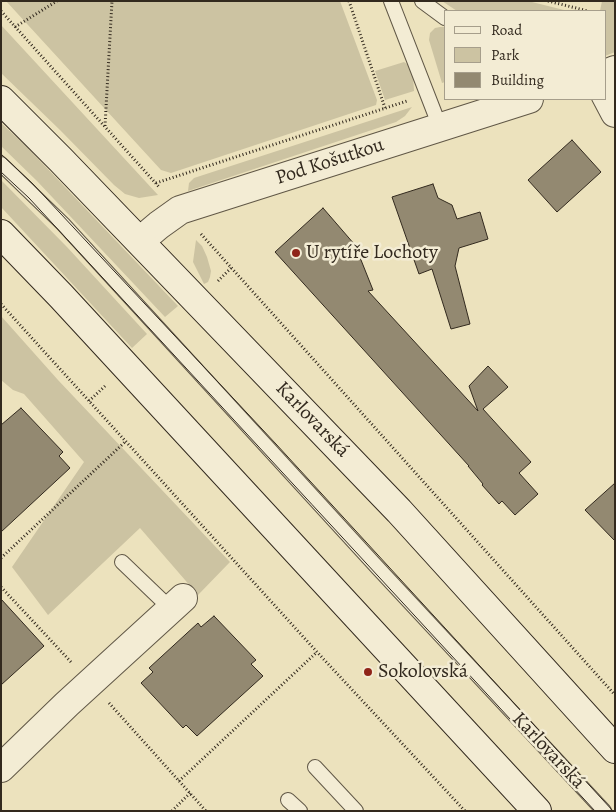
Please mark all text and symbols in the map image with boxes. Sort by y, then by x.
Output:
legend [444,10,606,100]
text: Road [491,20,522,40]
text: Park [491,45,519,65]
text: Building [491,70,544,90]
street label: Pod Košutkou [273,133,387,191]
place label: U rytíře Lochoty [306,241,438,265]
marker: U rytíře Lochoty [290,247,302,259]
street label: Karlovarská [270,377,354,463]
place label: Sokolovská [378,660,468,684]
marker: Sokolovská [362,666,374,678]
street label: Karlovarská [506,708,590,794]

